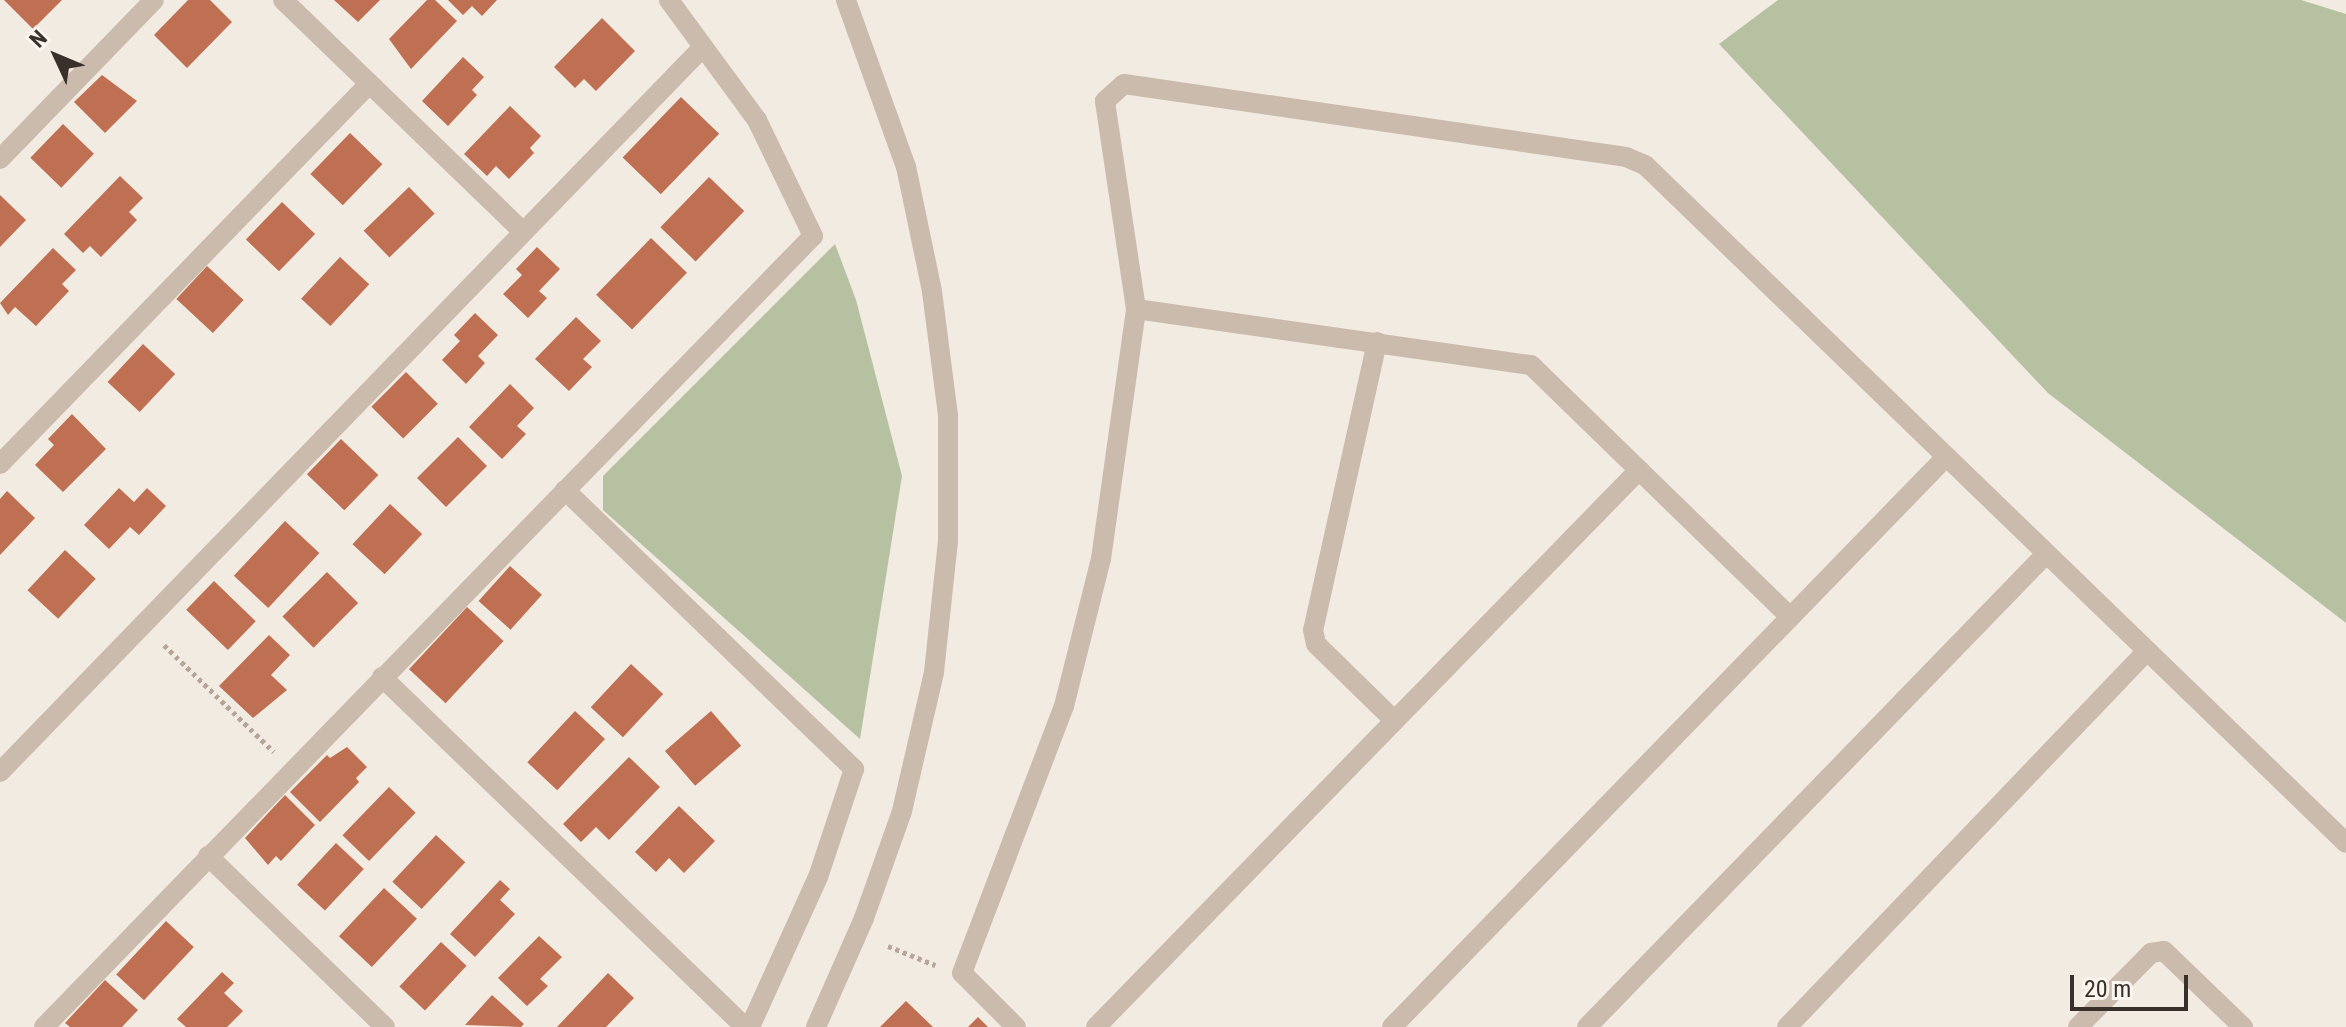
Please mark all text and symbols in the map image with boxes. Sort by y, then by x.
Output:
north arrow [16,16,96,96]
text: N [25,25,52,53]
scale bar [2074,959,2192,1009]
text: 20 m [2084,975,2131,1003]

